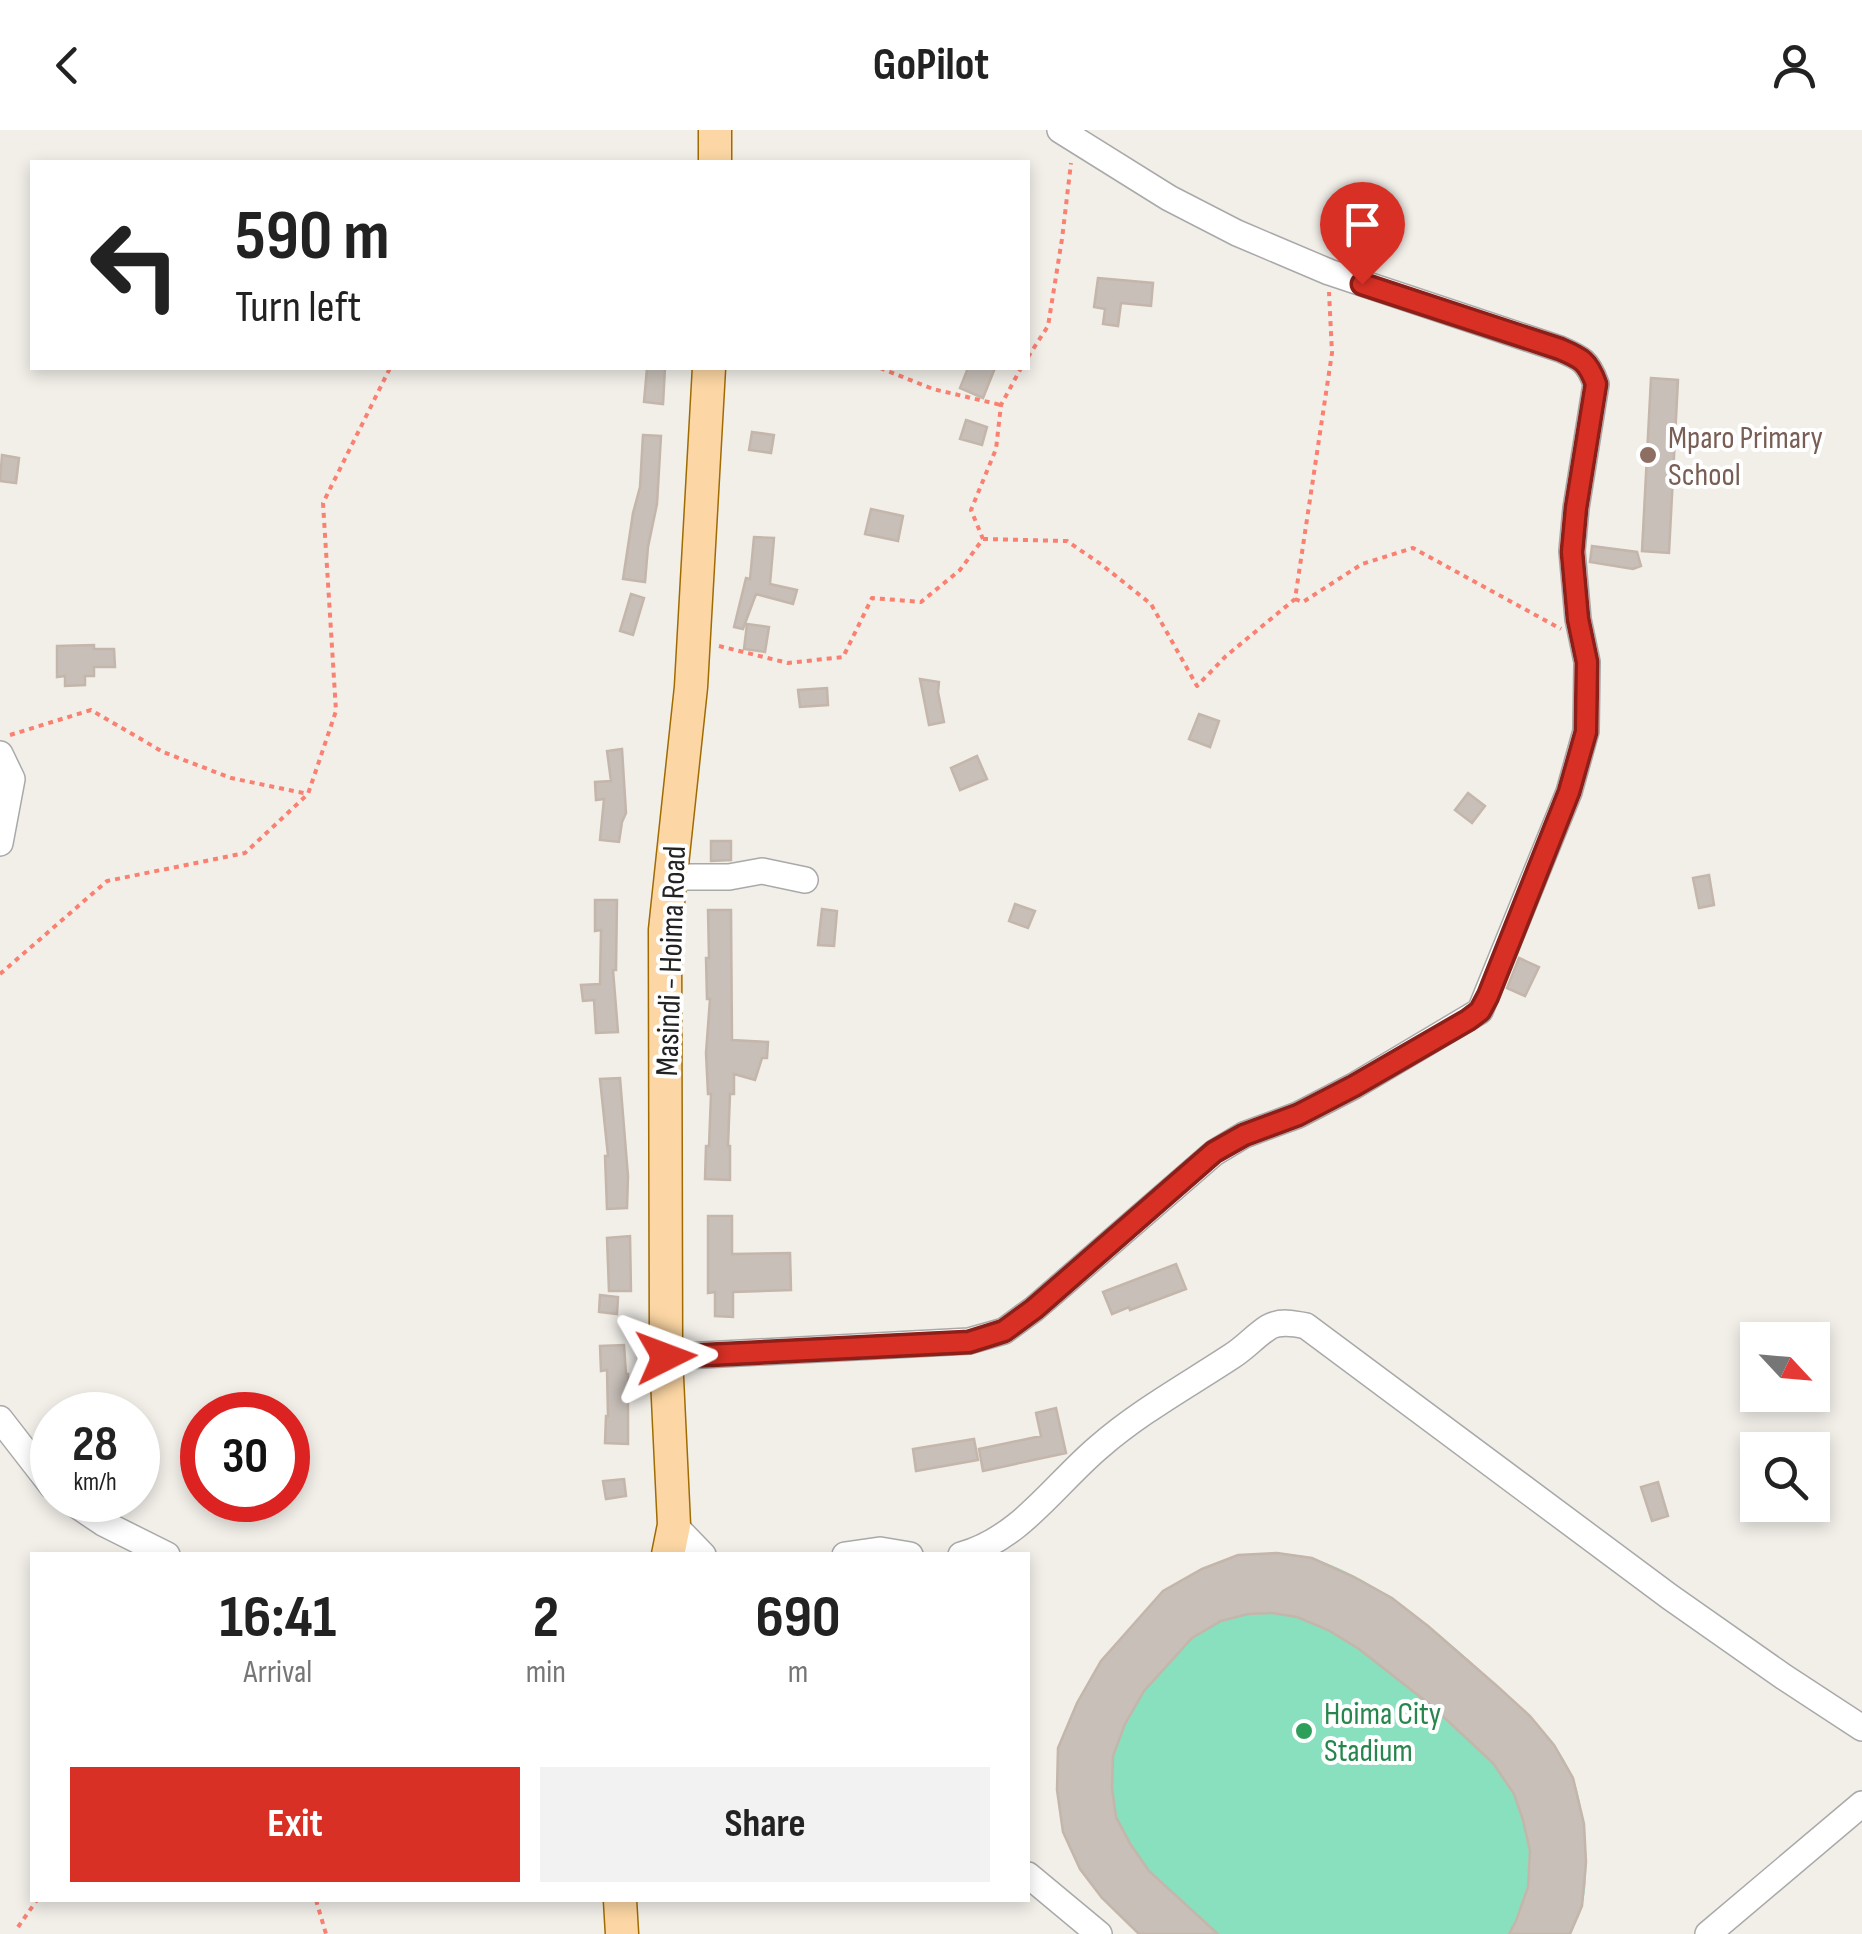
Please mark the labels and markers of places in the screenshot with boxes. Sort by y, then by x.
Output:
pin [1320,182,1405,285]
place label: Mparo Primary School [1668,419,1823,495]
marker: Mparo Primary School [1637,444,1659,466]
place label: Hoima City Stadium [1324,1695,1441,1771]
marker: Hoima City Stadium [1293,1720,1315,1742]

